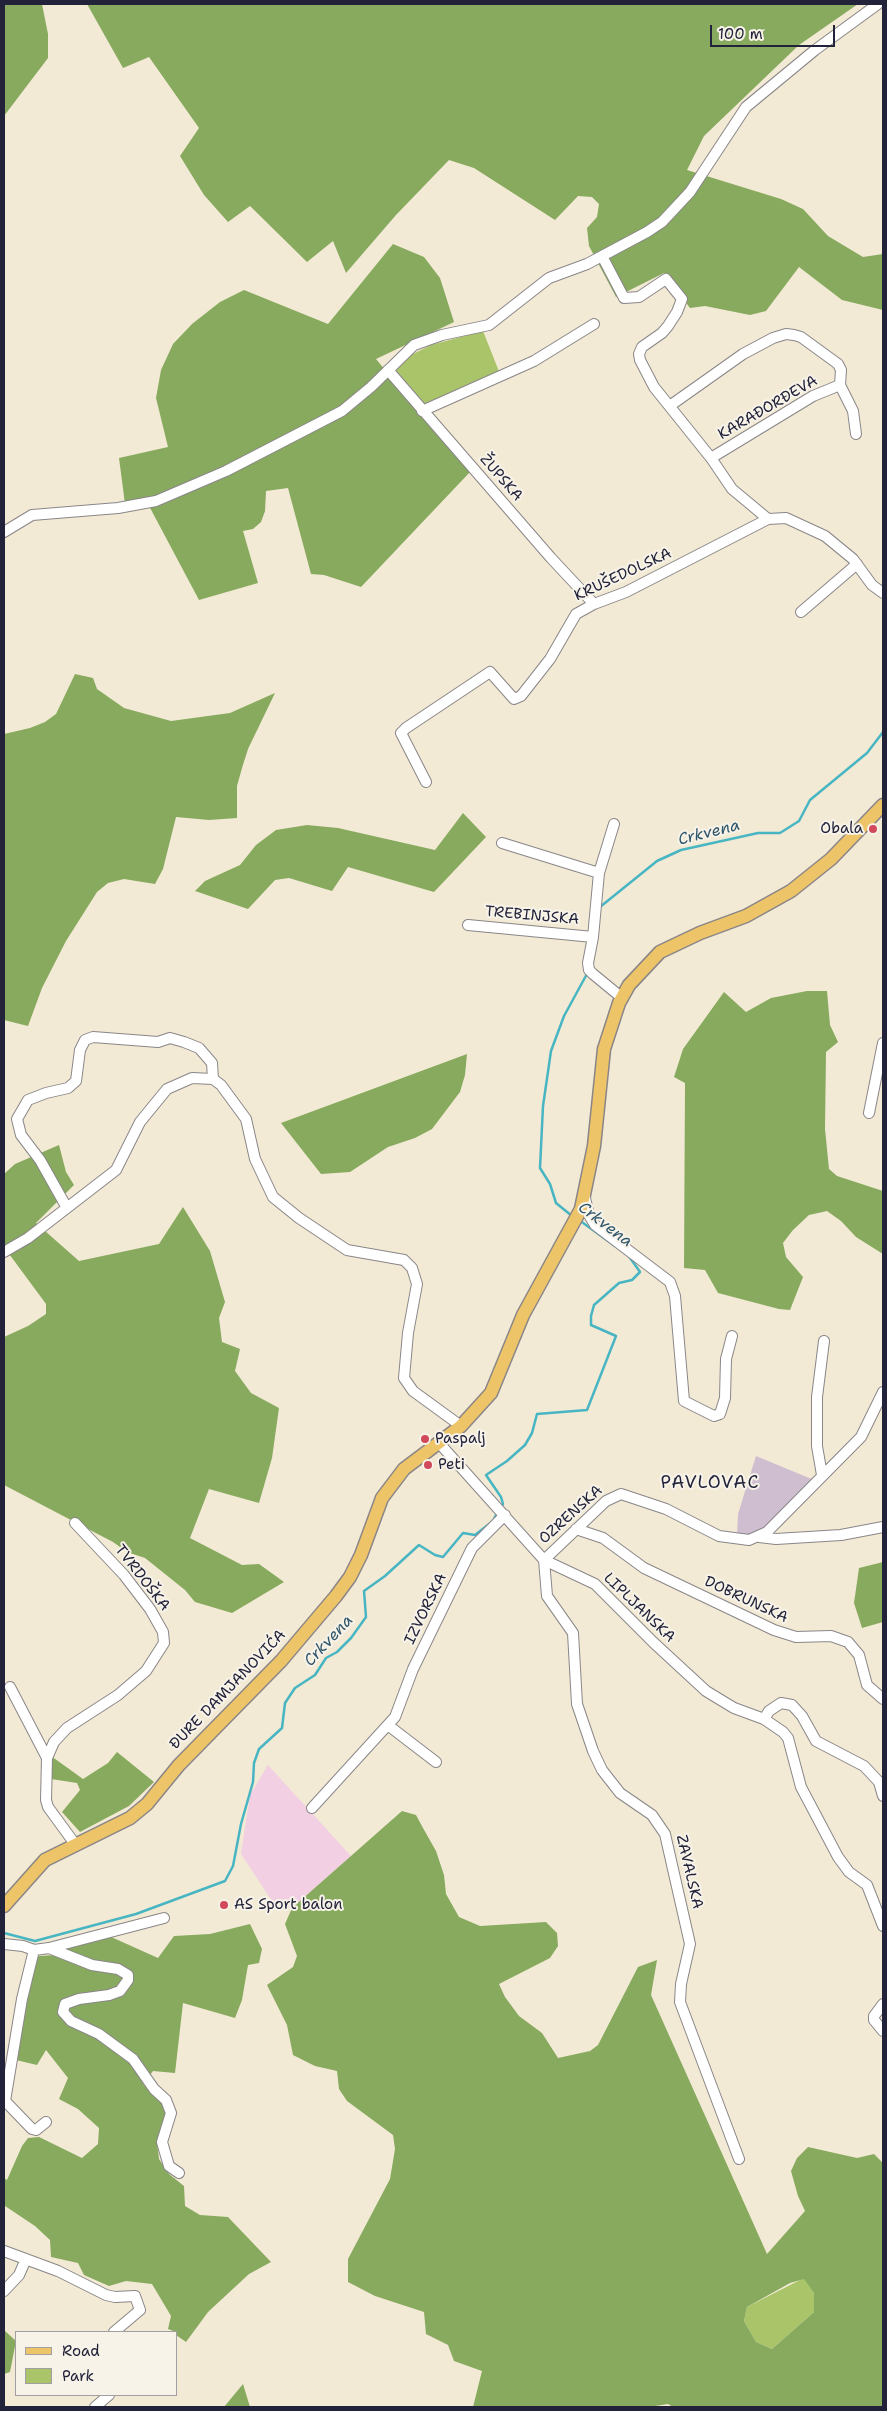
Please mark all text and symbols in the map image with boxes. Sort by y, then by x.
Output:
scale bar [712,15,837,47]
text: 100 m [718,24,763,44]
street label: KARAĐORĐEVA [715,372,821,444]
street label: ŽUPSKA [476,451,526,505]
street label: KRUŠEDOLSKA [572,545,674,605]
water label: Crkvena [676,816,742,850]
place label: Obala [820,820,863,838]
marker: Obala [867,823,879,835]
street label: TREBINJSKA [484,903,580,929]
water label: Crkvena [574,1198,636,1252]
place label: Paspalj [435,1430,486,1448]
marker: Paspalj [419,1433,431,1445]
place label: Peti [438,1456,465,1474]
marker: Peti [422,1459,434,1471]
district label: PAVLOVAC [660,1472,760,1494]
street label: OZRENSKA [536,1482,606,1548]
street label: TVRDOŠKA [111,1541,173,1615]
street label: LIPLJANSKA [600,1569,678,1647]
street label: IZVORSKA [401,1571,451,1647]
street label: DOBRUNSKA [701,1573,791,1627]
water label: Crkvena [300,1611,358,1671]
street label: ĐURE DAMJANOVIĆA [166,1626,290,1754]
street label: ZAVALSKA [672,1833,706,1911]
place label: AS Sport balon [234,1896,342,1914]
marker: AS Sport balon [218,1899,230,1911]
legend [15,2331,178,2396]
text: Road [62,2341,100,2361]
text: Park [62,2366,94,2386]

